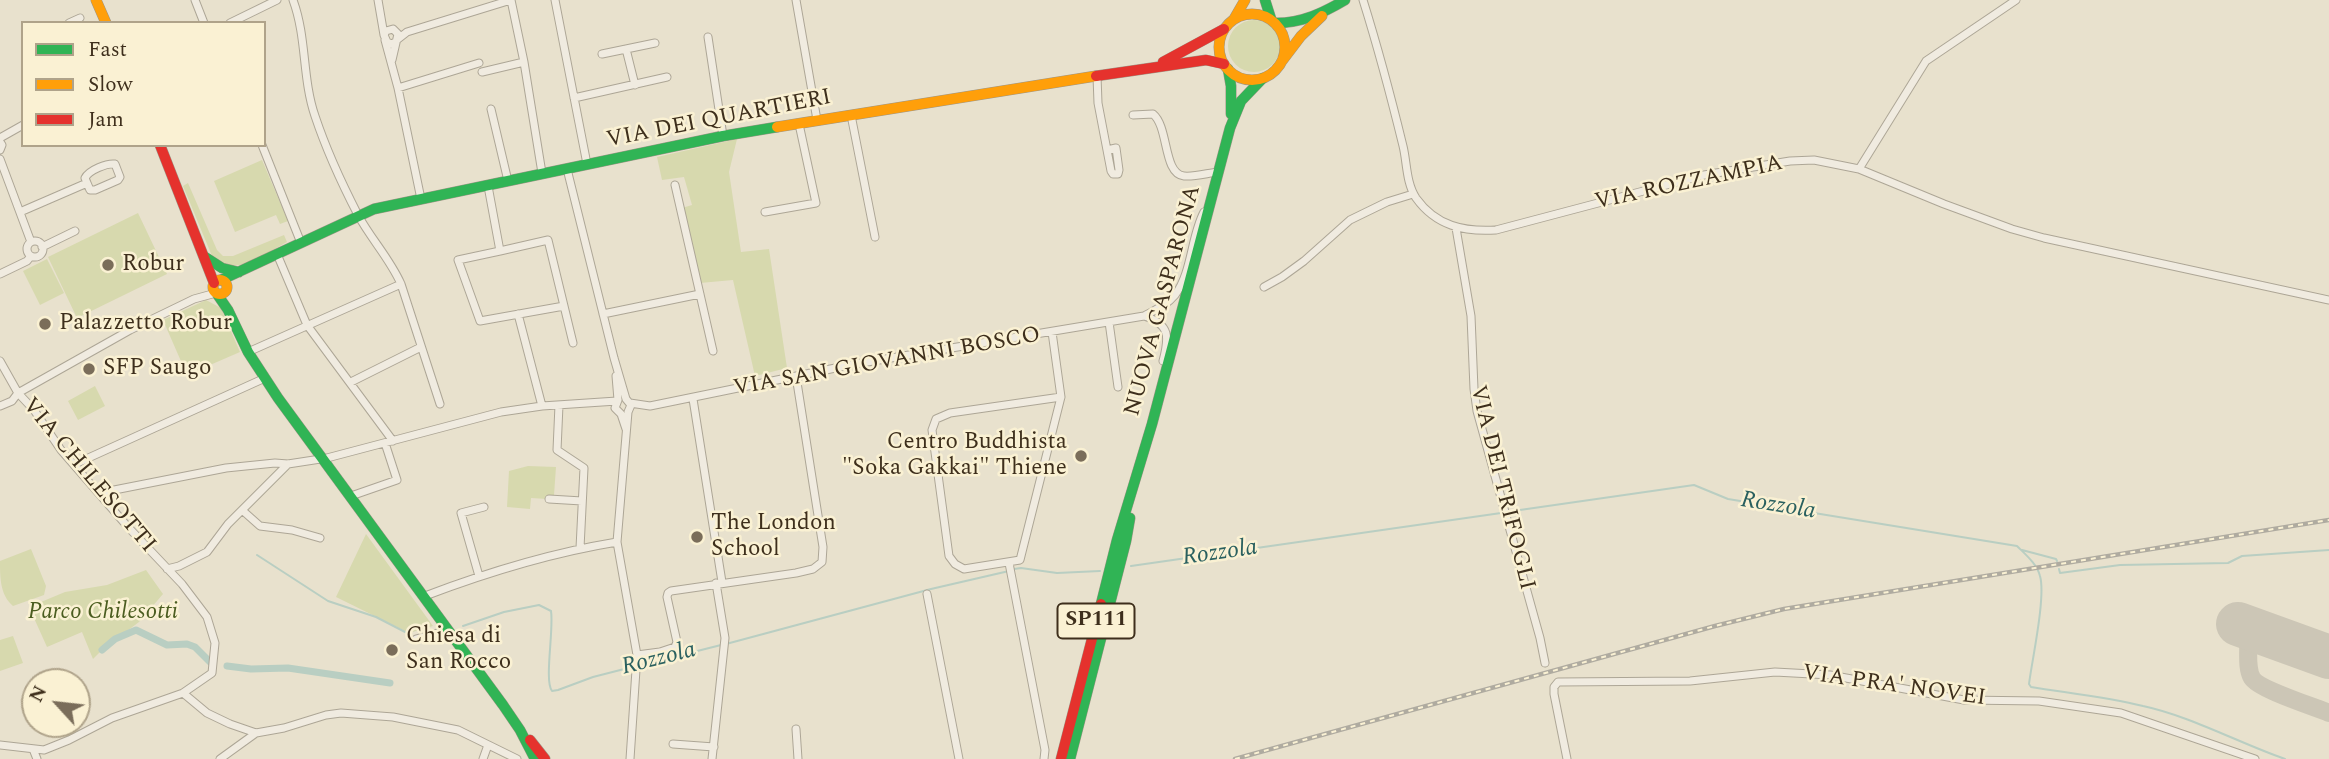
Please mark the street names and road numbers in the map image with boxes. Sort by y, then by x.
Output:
street label: VIA DEI QUARTIERI [604,85,834,155]
street label: VIA ROZZAMPIA [1592,151,1786,217]
street label: NUOVA GASPARONA [1120,183,1208,419]
street label: VIA SAN GIOVANNI BOSCO [731,322,1043,404]
street label: VIA DEI TRIFOGLI [1462,383,1540,593]
street label: VIA CHILESOTTI [15,393,161,559]
road number: SP111 [1058,604,1134,638]
street label: VIA PRA' NOVEI [1801,660,1987,714]

